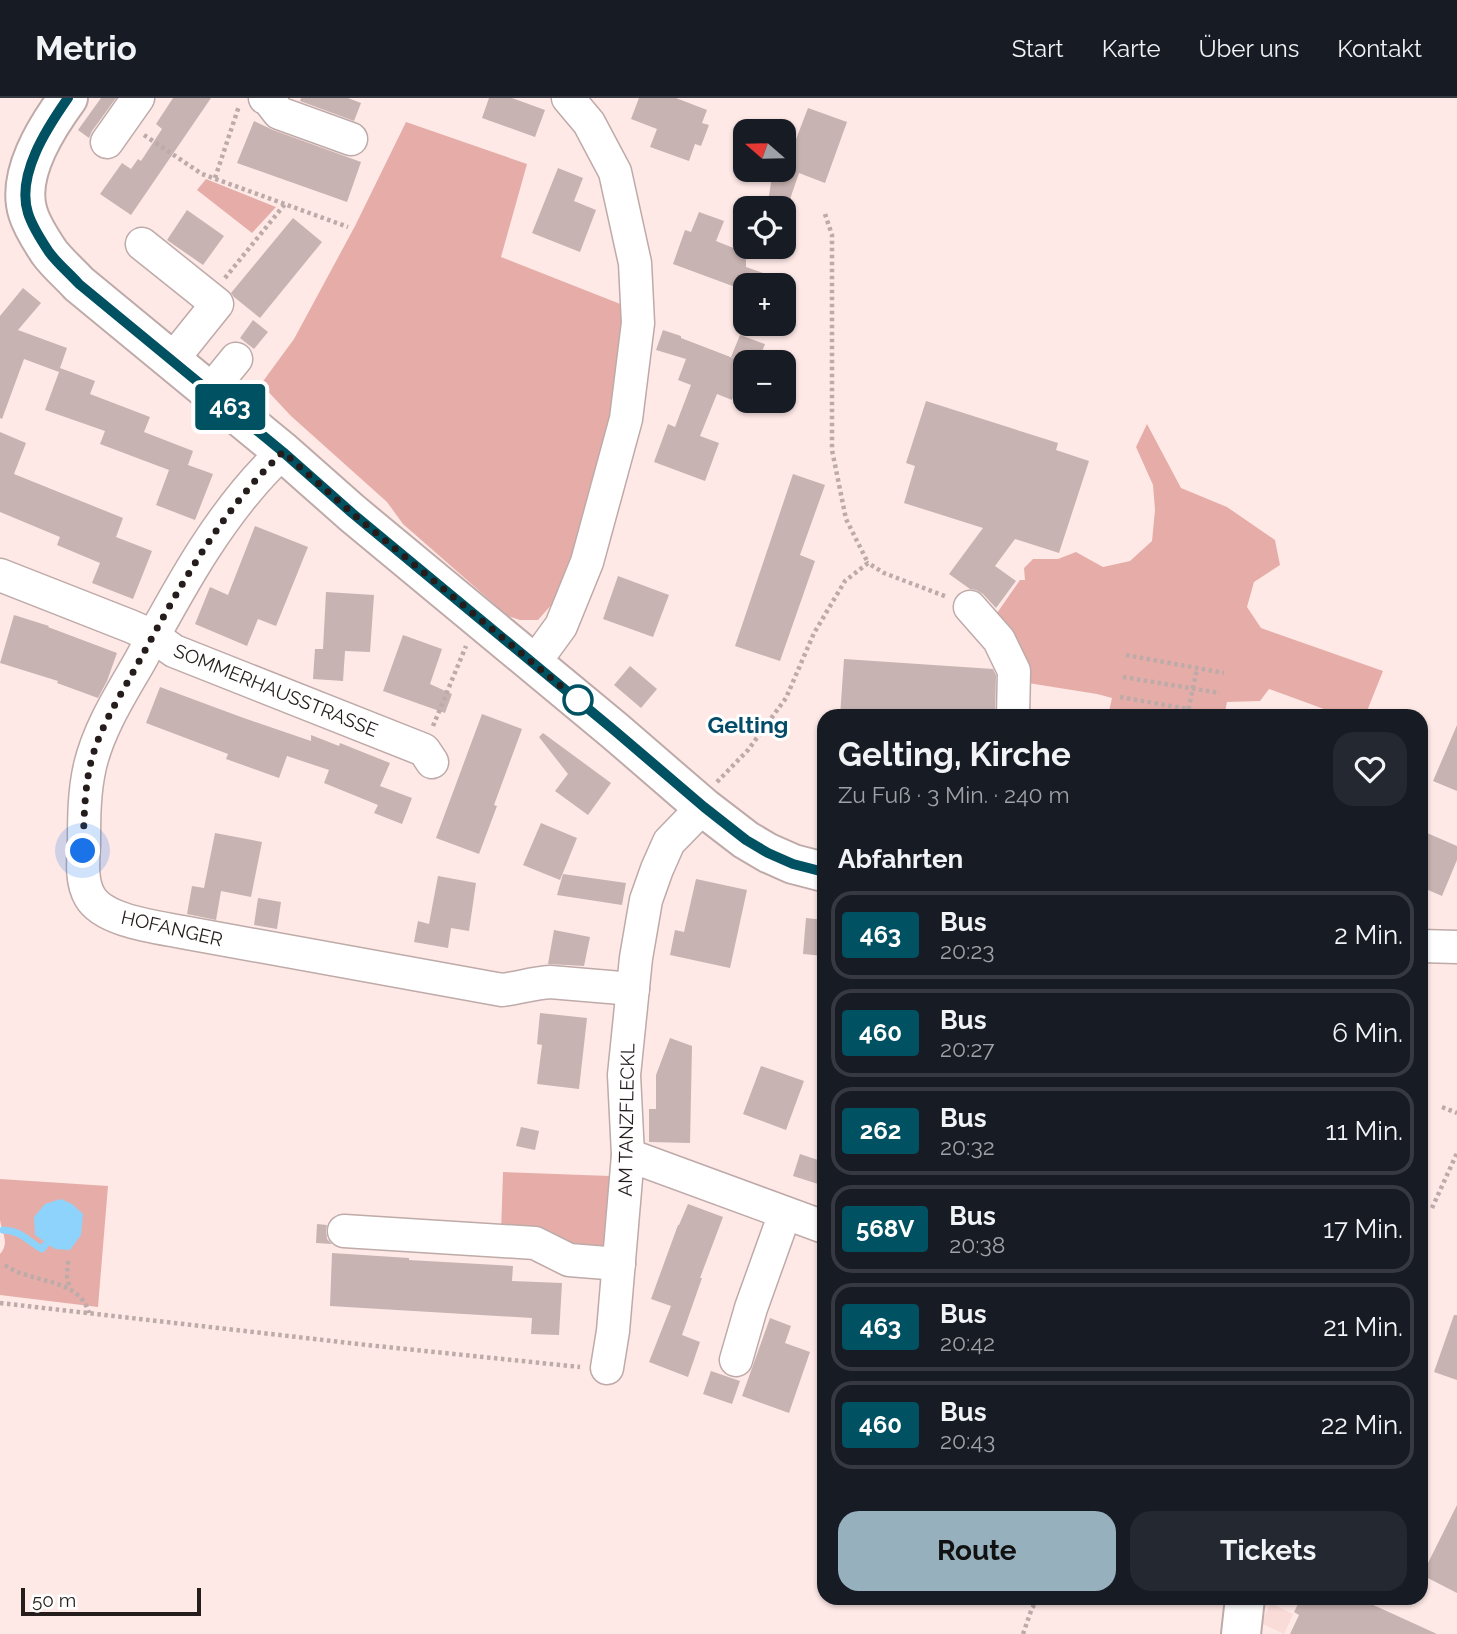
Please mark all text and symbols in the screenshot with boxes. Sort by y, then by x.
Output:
text: Metrio [35,29,137,68]
text: Start [1012,34,1064,63]
text: Karte [1102,34,1161,63]
text: Über uns [1199,34,1299,63]
text: Kontakt [1337,34,1422,63]
north arrow [733,119,796,182]
map controls [733,119,796,413]
button: locate [733,196,796,259]
button: + [733,273,796,336]
button: − [733,350,796,413]
line badge: 463 [190,384,270,430]
text: 463 [209,392,251,421]
street label: SOMMERHAUSSTRASSE [171,639,381,741]
unlabelled marker [563,685,593,715]
district label: Gelting [708,711,788,738]
button: heart [1333,732,1407,806]
text: Gelting, Kirche [838,735,1071,774]
text: Zu Fuß · 3 Min. · 240 m [838,781,1070,808]
your location [65,833,100,868]
text: Abfahrten [838,844,963,874]
street label: HOFANGER [119,906,225,950]
text: Bus [940,907,987,937]
text: 463 [860,920,901,949]
text: 2 Min. [1334,920,1403,950]
text: 20:23 [940,937,995,964]
text: Bus [940,1005,987,1035]
text: 460 [859,1018,902,1047]
text: 6 Min. [1332,1018,1403,1048]
text: 20:27 [940,1035,995,1062]
street label: AM TANZFLECKL [614,1043,638,1197]
text: Bus [940,1103,987,1133]
text: 262 [860,1116,901,1145]
text: 11 Min. [1326,1116,1403,1146]
text: 20:32 [940,1133,995,1160]
text: Bus [949,1201,996,1231]
text: 568V [856,1214,914,1243]
text: 17 Min. [1323,1214,1403,1244]
text: 20:38 [949,1231,1006,1258]
text: Bus [940,1299,987,1329]
text: 463 [860,1312,901,1341]
text: 21 Min. [1323,1312,1403,1342]
text: 20:42 [940,1329,995,1356]
text: Bus [940,1397,987,1427]
text: 460 [859,1410,902,1439]
text: 22 Min. [1321,1410,1403,1440]
text: 20:43 [940,1427,995,1454]
button: Route [838,1511,1116,1591]
button: Tickets [1130,1511,1407,1591]
scale bar [21,1585,201,1617]
text: 50 m [32,1589,76,1611]

